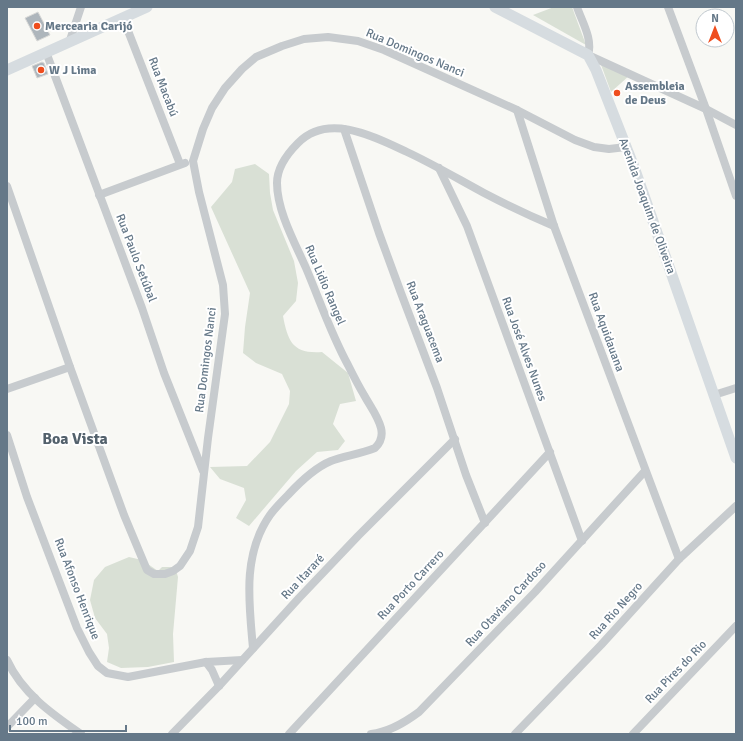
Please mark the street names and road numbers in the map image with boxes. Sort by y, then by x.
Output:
street label: Rua Domingos Nanci [363,25,467,81]
street label: Rua Macabú [145,55,181,119]
street label: Avenida Joaquim de Oliveira [615,136,679,276]
street label: Rua Paulo Setúbal [112,212,160,305]
street label: Rua Lidio Rangel [301,243,349,328]
street label: Rua Araguacema [403,279,447,365]
street label: Rua Aquidauana [585,290,627,374]
street label: Rua José Alves Nunes [498,295,550,403]
street label: Rua Domingos Nanci [192,307,220,413]
street label: Rua Afonso Henrique [51,536,103,642]
street label: Rua Porto Carrero [375,547,447,623]
street label: Rua Itararé [278,551,328,603]
street label: Rua Otaviano Cardoso [462,558,550,650]
street label: Rua Rio Negro [586,579,646,643]
street label: Rua Pires do Rio [642,637,710,707]

